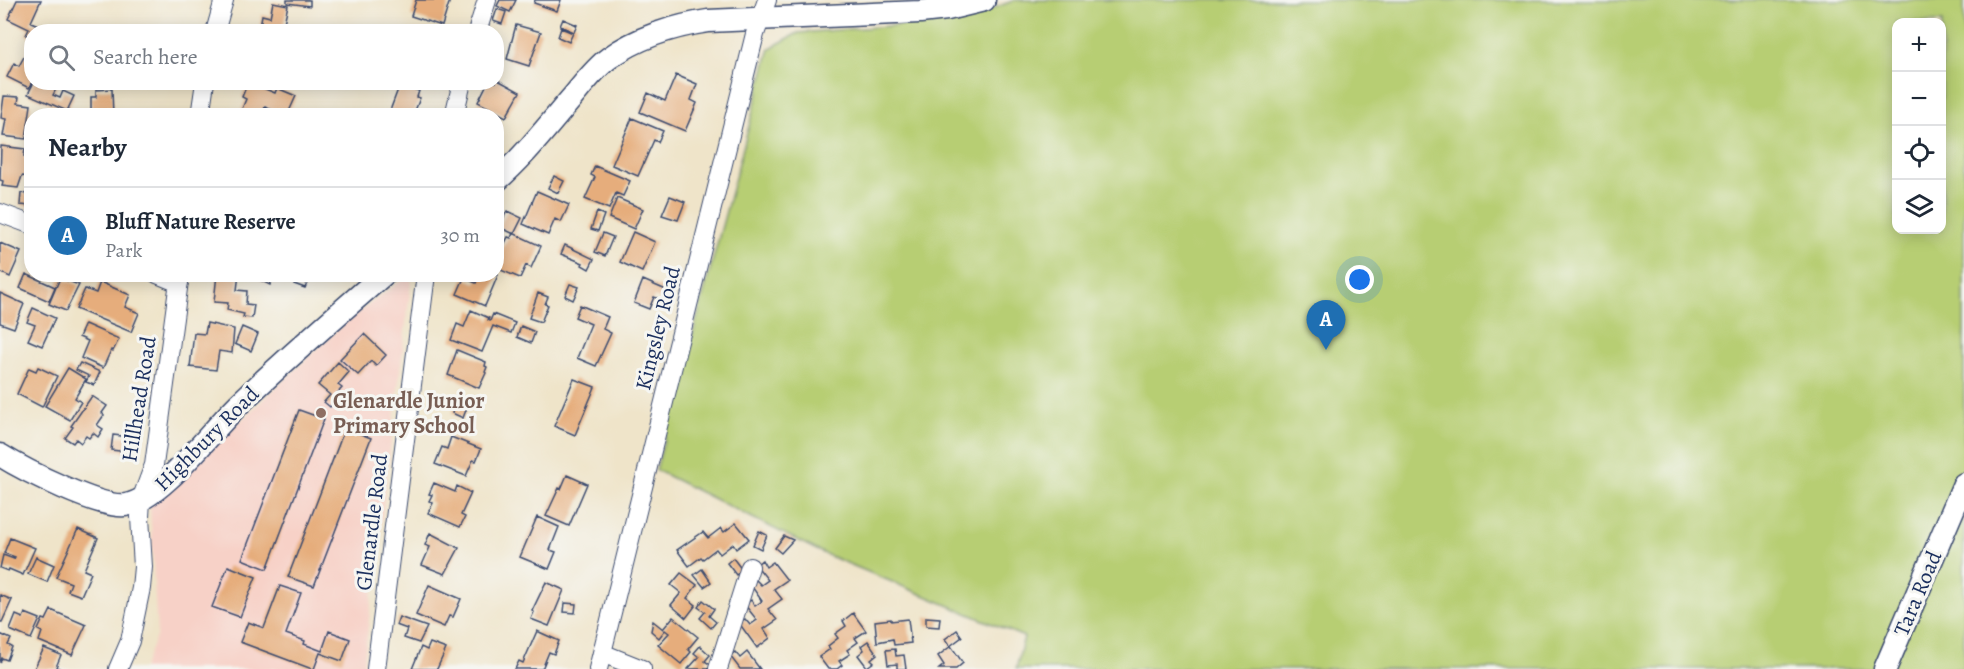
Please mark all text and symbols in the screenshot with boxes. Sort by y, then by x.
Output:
map controls [1892,18,1946,234]
button: + [1892,18,1946,72]
search box [24,24,504,90]
icon: search [45,41,78,74]
text: Search here [93,42,198,72]
button: − [1892,72,1946,126]
button: locate [1892,126,1946,180]
text: Nearby [48,130,127,165]
button: layers [1892,180,1946,234]
text: Bluff Nature Reserve [105,207,296,237]
text: A [61,222,74,249]
text: 30 m [440,222,480,249]
text: Park [105,237,143,264]
street label: Kingsley Road [628,263,688,394]
your location [1345,265,1374,294]
pin: A [1306,300,1346,350]
street label: Hillhead Road [114,334,164,464]
street label: Highbury Road [148,379,266,498]
place label: Glenardle Junior Primary School [333,386,485,441]
marker: Glenardle Junior Primary School [314,406,328,420]
street label: Glenardle Road [349,452,395,592]
street label: Tara Road [1887,546,1949,641]

